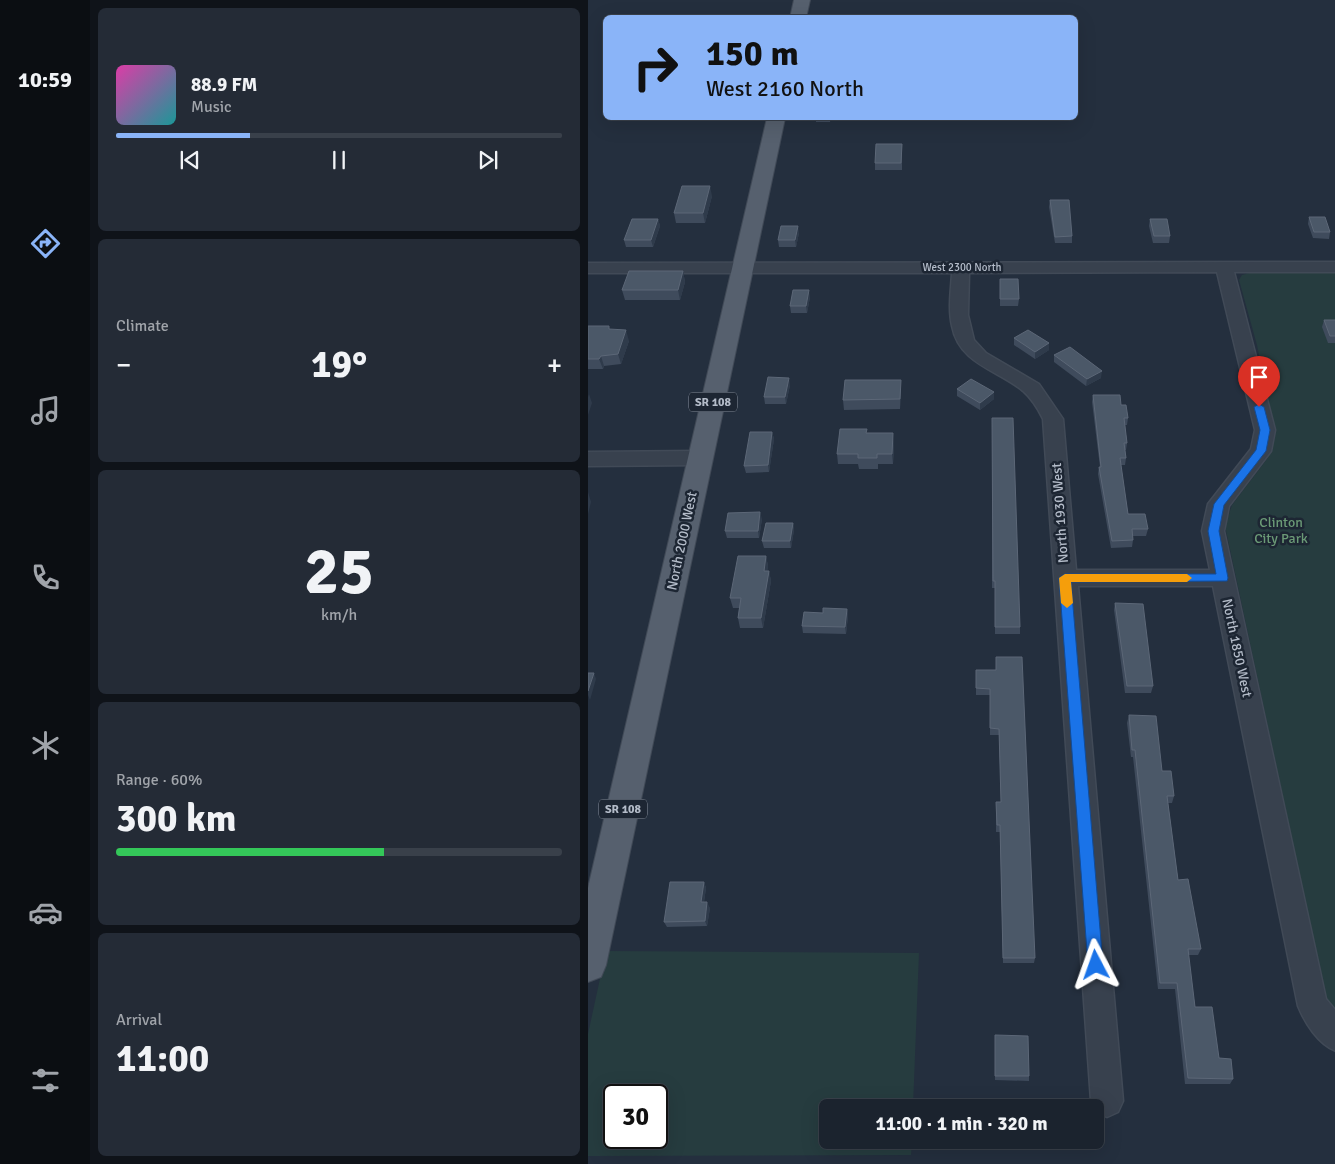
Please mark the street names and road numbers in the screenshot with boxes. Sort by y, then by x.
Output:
street label: West 2300 North [923,261,1002,274]
road number: SR 108 [689,392,737,412]
street label: North 1930 West [1048,462,1072,564]
street label: North 2000 West [663,490,701,592]
street label: North 1850 West [1218,597,1256,699]
road number: SR 108 [599,800,647,819]

